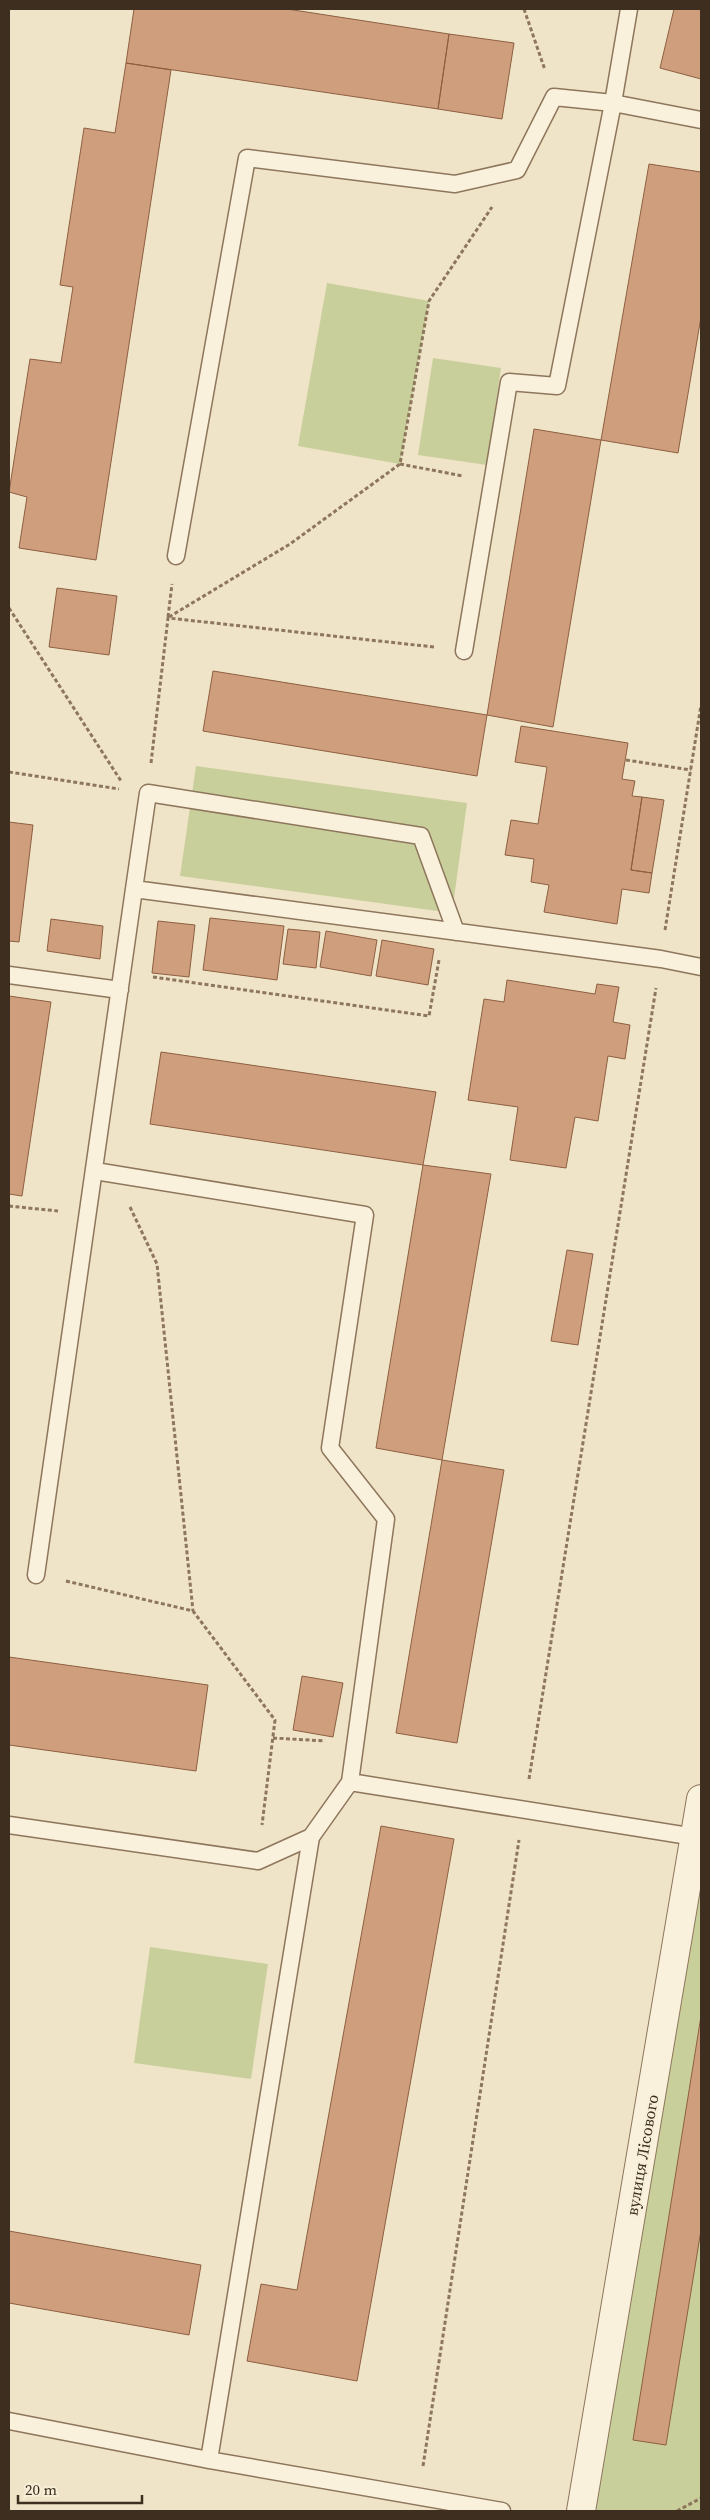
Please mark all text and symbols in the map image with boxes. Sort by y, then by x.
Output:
street label: вулиця Лісового [621,2092,664,2217]
scale bar [18,2472,141,2504]
text: 20 m [25,2479,57,2500]

